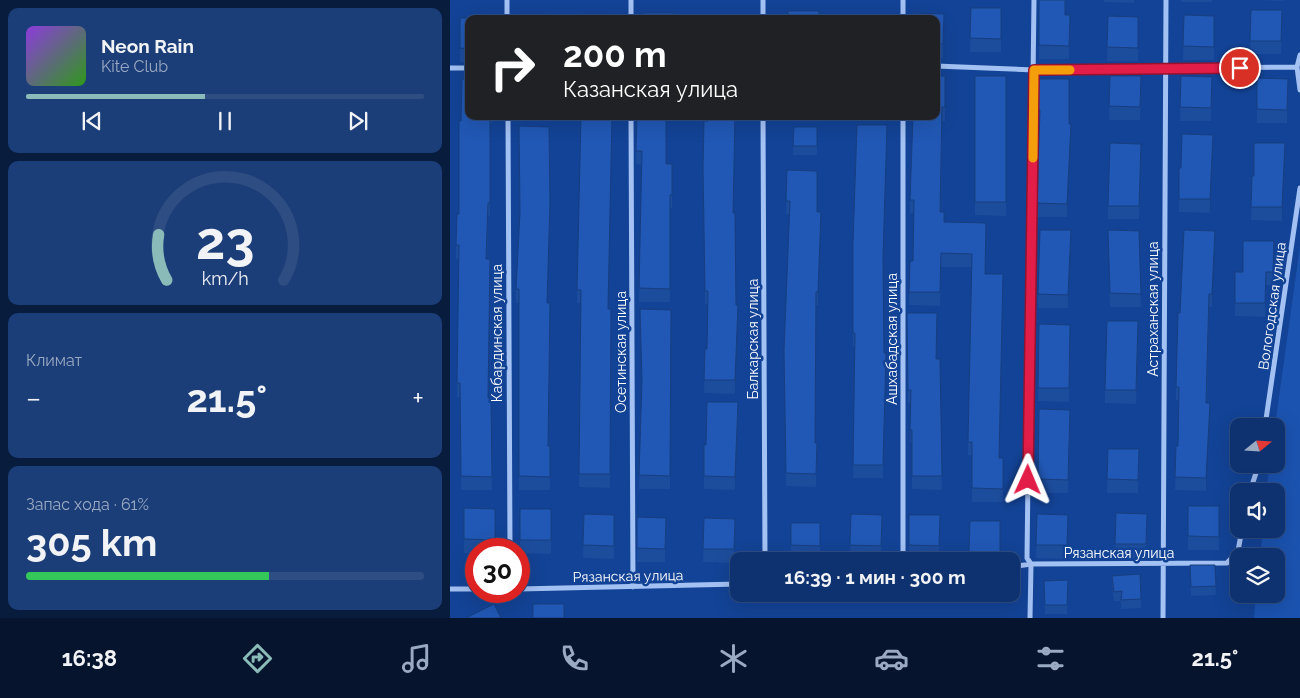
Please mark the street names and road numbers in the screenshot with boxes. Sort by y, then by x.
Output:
street label: Астраханская улица [1145,241,1161,377]
street label: Вологодская улица [1255,241,1289,371]
street label: Кабардинская улица [489,264,505,402]
street label: Ашхабадская улица [884,273,900,405]
street label: Балкарская улица [745,279,761,399]
street label: Осетинская улица [613,291,629,413]
street label: Рязанская улица [1064,545,1174,561]
street label: Рязанская улица [573,567,683,585]

